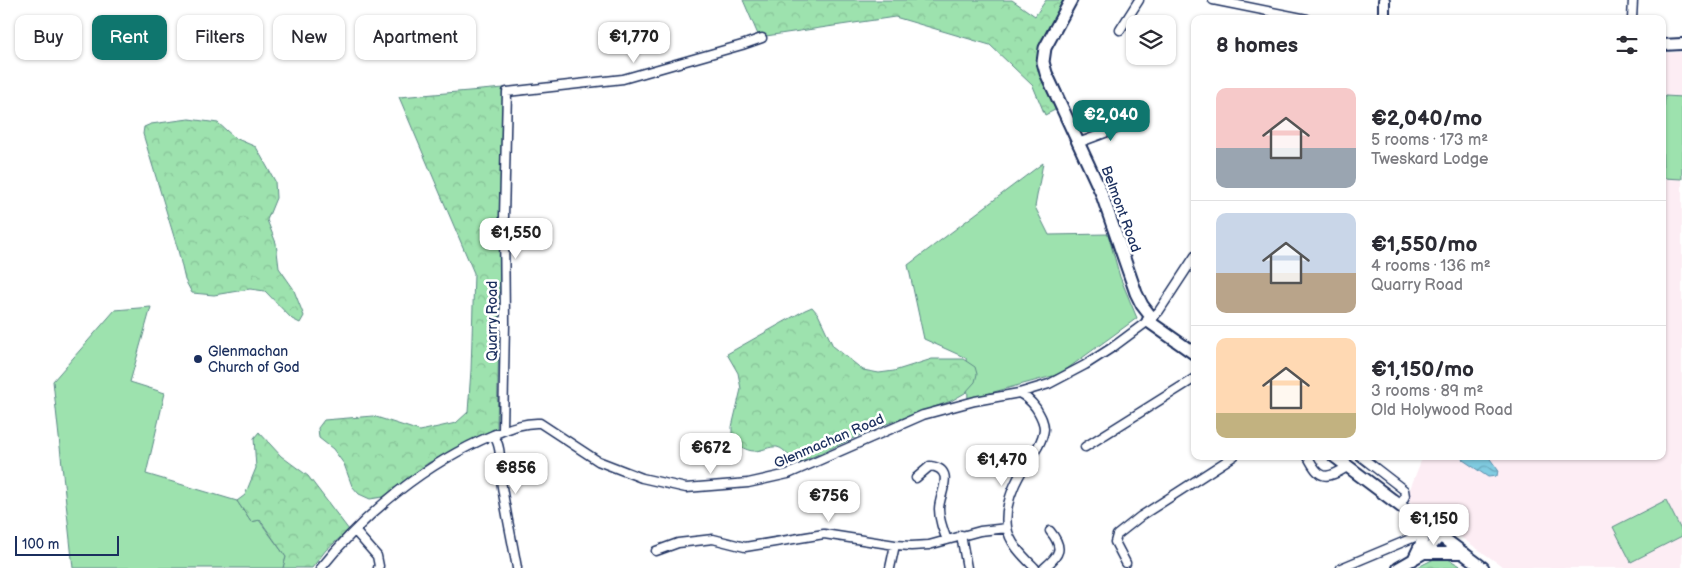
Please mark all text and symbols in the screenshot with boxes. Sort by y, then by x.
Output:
chip: Buy [15,15,82,60]
chip: Rent [92,15,167,60]
chip: Filters [177,15,263,60]
chip: New [273,15,345,60]
chip: Apartment [355,15,476,60]
map controls [1126,15,1176,65]
button: layers [1126,15,1176,65]
pin: €1,770 [593,22,675,64]
text: €1,770 [609,28,659,47]
icon: filters [1613,31,1641,59]
text: 8 homes [1216,33,1298,58]
pin: €2,040 [1070,100,1152,142]
text: €2,040 [1084,106,1138,125]
text: €2,040/mo [1371,106,1482,131]
icon: home [1256,108,1316,168]
text: 5 rooms · 173 m² [1371,131,1488,150]
text: Tweskard Lodge [1371,150,1489,169]
street label: Belmont Road [1098,164,1144,254]
pin: €1,550 [475,218,557,260]
text: €1,550 [491,224,541,243]
text: €1,550/mo [1371,232,1477,257]
icon: home [1256,233,1316,293]
text: 4 rooms · 136 m² [1371,257,1491,276]
text: Quarry Road [1371,276,1463,295]
street label: Quarry Road [484,281,501,361]
place label: Glenmachan Church of God [208,343,300,376]
marker: Glenmachan Church of God [192,353,204,365]
text: €1,150/mo [1371,357,1474,382]
icon: home [1256,358,1316,418]
text: 3 rooms · 89 m² [1371,382,1483,401]
text: Old Holywood Road [1371,401,1513,420]
street label: Glenmachan Road [771,410,887,472]
pin: €672 [681,432,741,475]
text: €672 [691,439,731,458]
pin: €1,470 [961,444,1043,487]
text: €1,470 [977,451,1027,470]
pin: €856 [486,452,546,495]
text: €856 [496,459,536,478]
pin: €756 [799,480,859,523]
text: €756 [809,487,849,506]
pin: €1,150 [1393,504,1475,546]
text: €1,150 [1410,510,1458,529]
scale bar [15,533,119,556]
text: 100 m [22,536,59,553]

